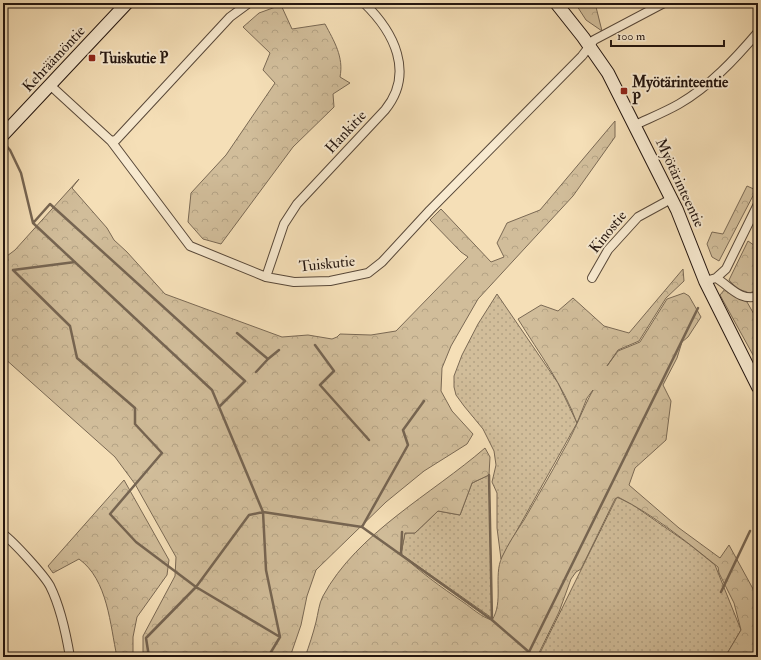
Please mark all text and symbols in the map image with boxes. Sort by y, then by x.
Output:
street label: Kehräämöntie [18,22,90,96]
scale bar [611,22,724,48]
text: 100 m [617,29,646,44]
place label: Tuiskutie P [99,49,168,68]
marker: Tuiskutie P [87,53,97,63]
place label: Myötärinteentie P [631,73,729,109]
marker: Myötärinteentie P [619,86,629,96]
street label: Hankitie [321,106,371,158]
street label: Myötärinteentie [651,135,709,231]
street label: Kinostie [585,207,631,257]
street label: Tuiskutie [298,252,356,276]

